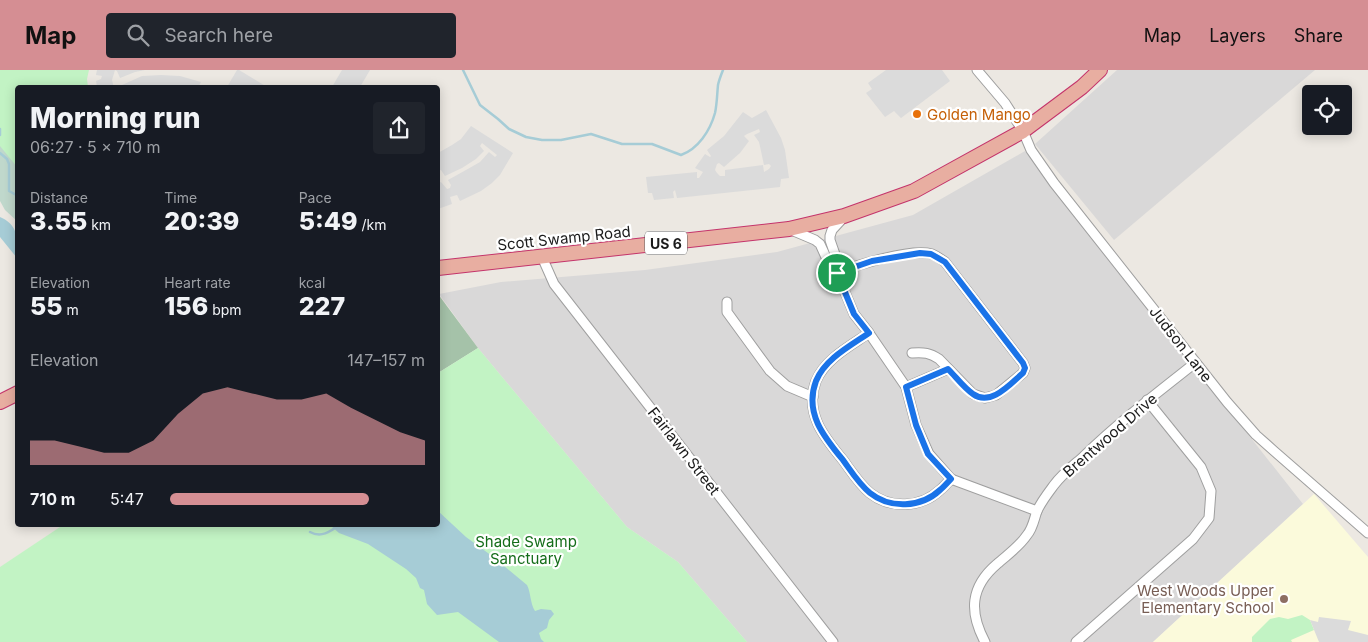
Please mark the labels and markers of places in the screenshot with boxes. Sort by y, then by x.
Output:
place label: Golden Mango [927,105,1031,124]
marker: Golden Mango [911,108,923,120]
pin [816,252,858,294]
place label: West Woods Upper Elementary School [1137,581,1274,617]
marker: West Woods Upper Elementary School [1278,593,1290,605]

